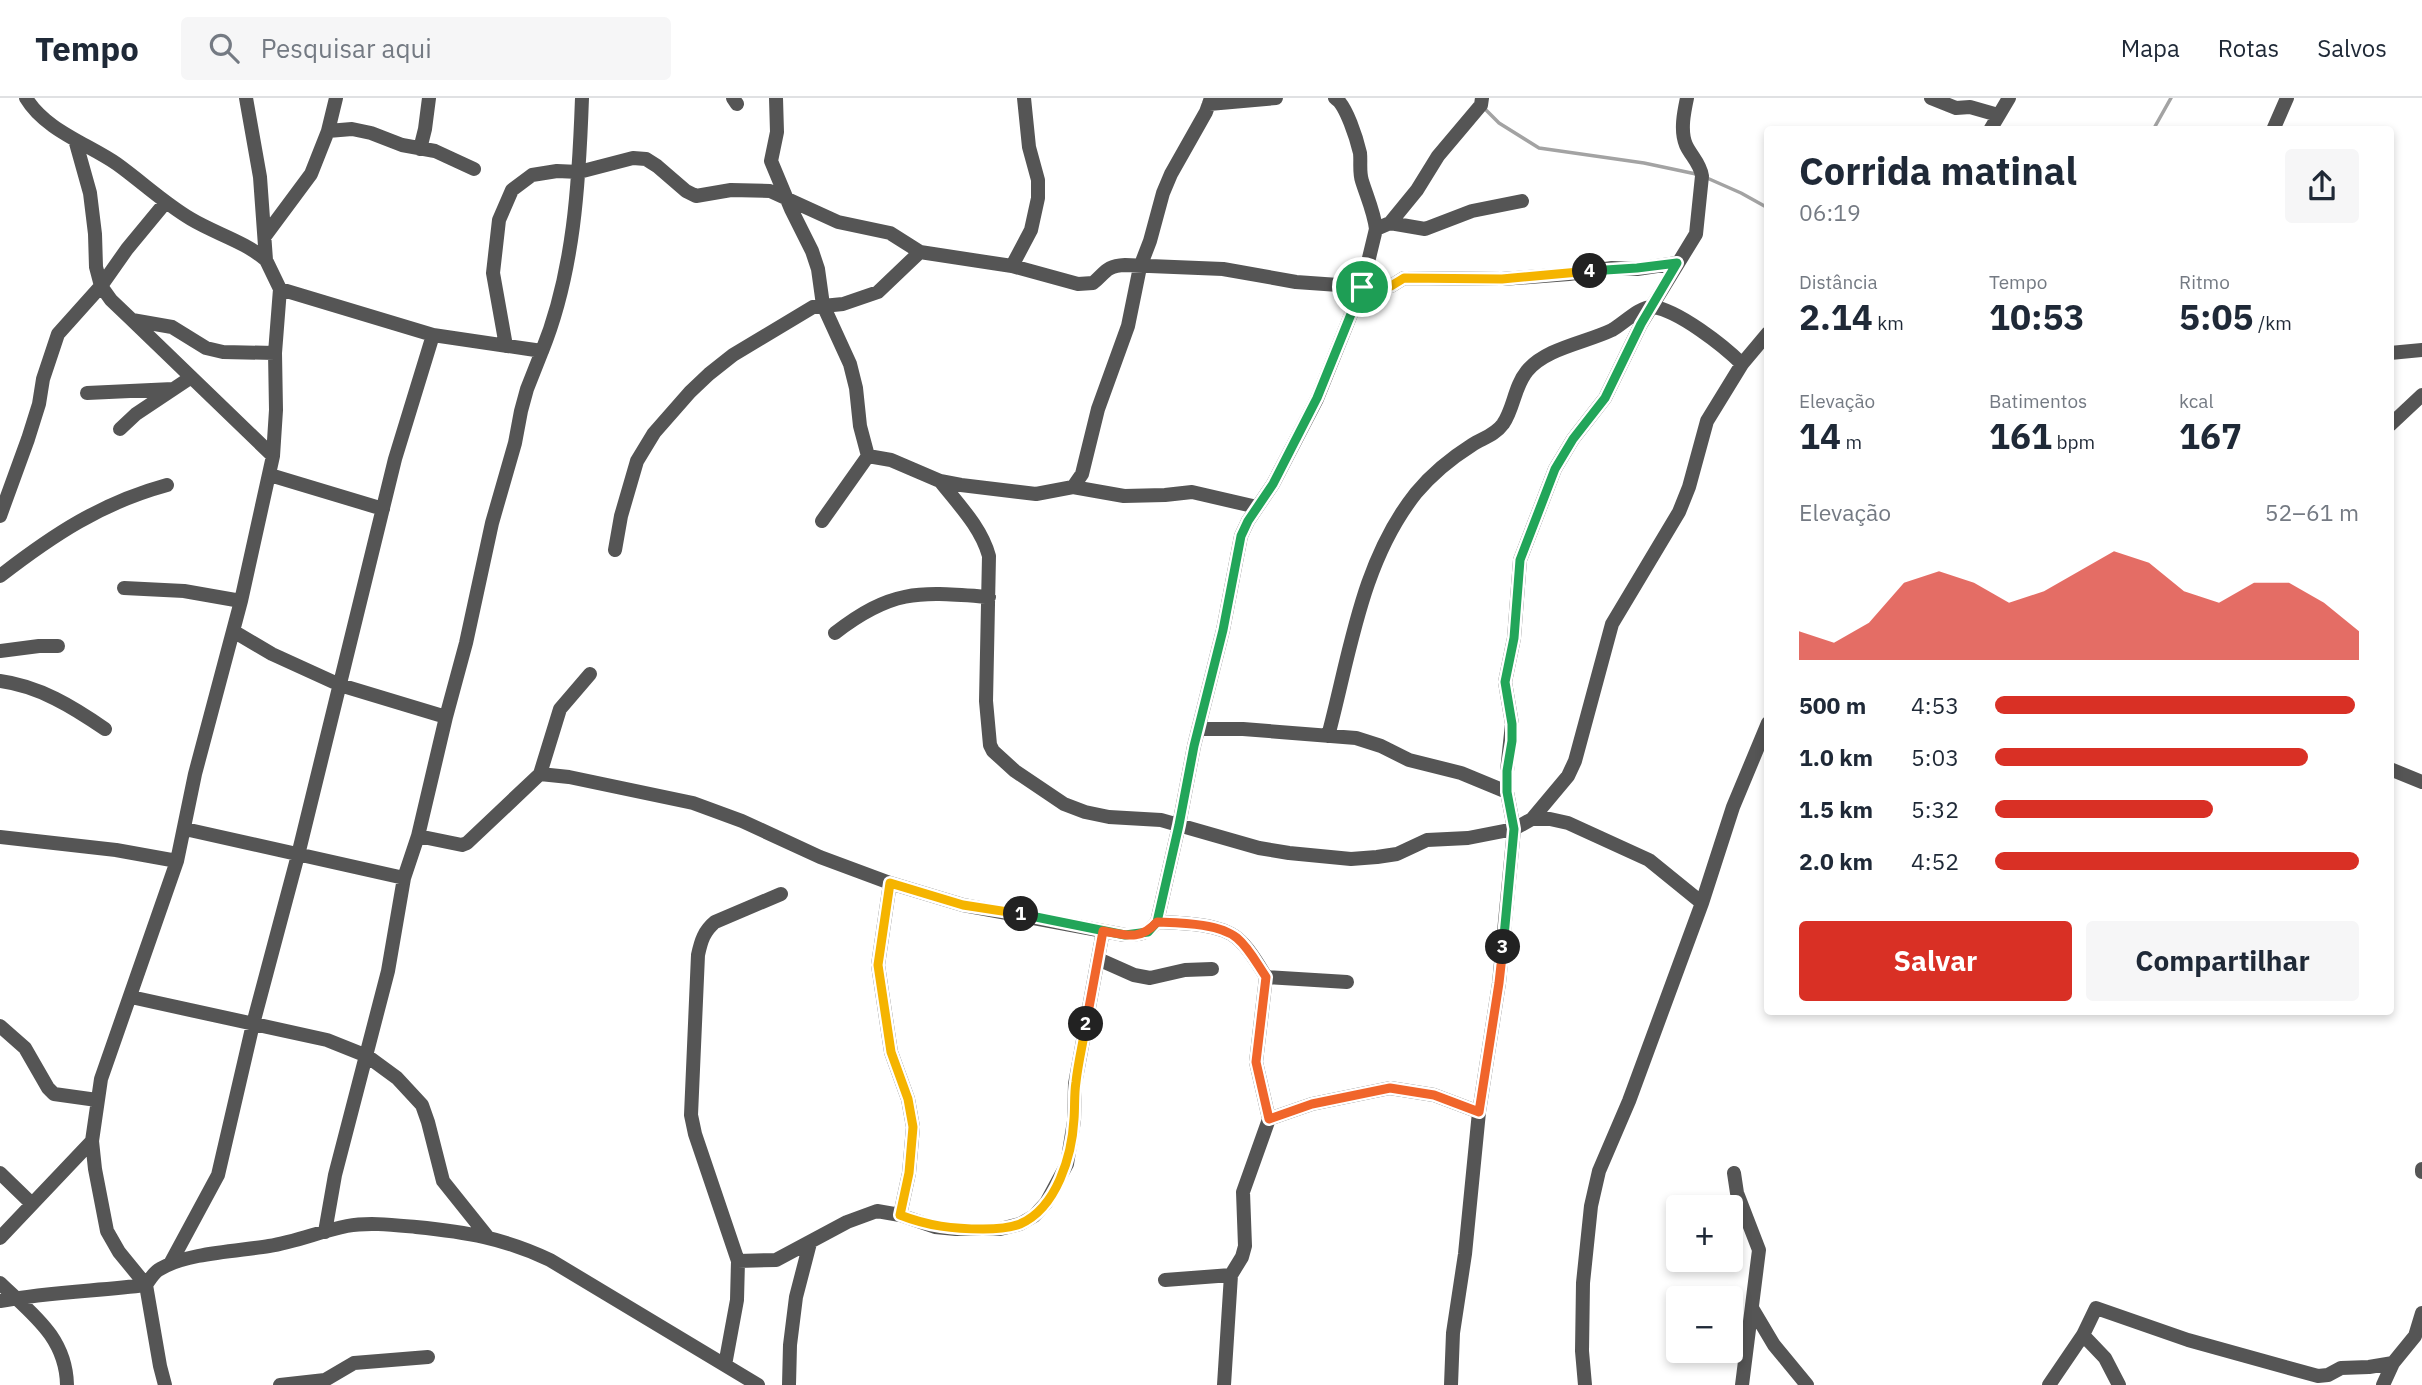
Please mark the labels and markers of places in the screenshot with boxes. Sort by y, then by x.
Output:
pin: 4 [1572,254,1608,288]
pin [1332,257,1392,317]
pin: 1 [1004,896,1038,932]
pin: 3 [1486,930,1520,964]
pin: 2 [1068,1006,1104,1042]

